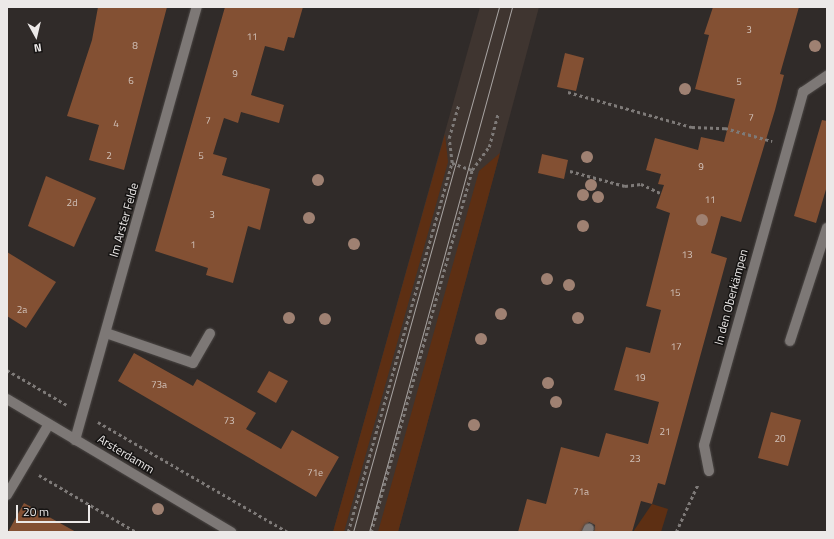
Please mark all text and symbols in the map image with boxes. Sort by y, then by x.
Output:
north arrow [16,16,56,56]
house number: 3 [746,24,752,36]
house number: 11 [246,31,258,43]
text: N [33,39,43,56]
house number: 8 [132,40,138,52]
house number: 9 [232,68,238,80]
house number: 6 [128,75,134,87]
house number: 5 [736,76,742,88]
house number: 7 [748,112,754,124]
house number: 7 [205,115,211,127]
house number: 4 [113,118,119,130]
house number: 2 [106,150,112,162]
house number: 5 [198,150,204,162]
house number: 9 [698,161,704,173]
street label: Im Arster Felde [106,181,142,259]
house number: 11 [704,194,716,206]
house number: 2d [67,197,77,209]
house number: 3 [209,209,215,221]
house number: 1 [190,239,196,251]
street label: In den Oberkämpen [711,248,751,346]
house number: 13 [681,249,693,261]
house number: 15 [669,287,681,299]
house number: 2a [17,304,27,316]
house number: 17 [670,341,682,353]
house number: 19 [634,372,646,384]
house number: 73a [151,379,167,391]
house number: 73 [223,415,235,427]
house number: 21 [659,426,671,438]
street label: Arsterdamm [95,431,157,477]
house number: 20 [774,433,786,445]
house number: 23 [629,453,641,465]
house number: 71e [307,467,323,479]
house number: 71a [573,486,589,498]
scale bar [18,497,92,523]
text: 20 m [23,502,49,521]

